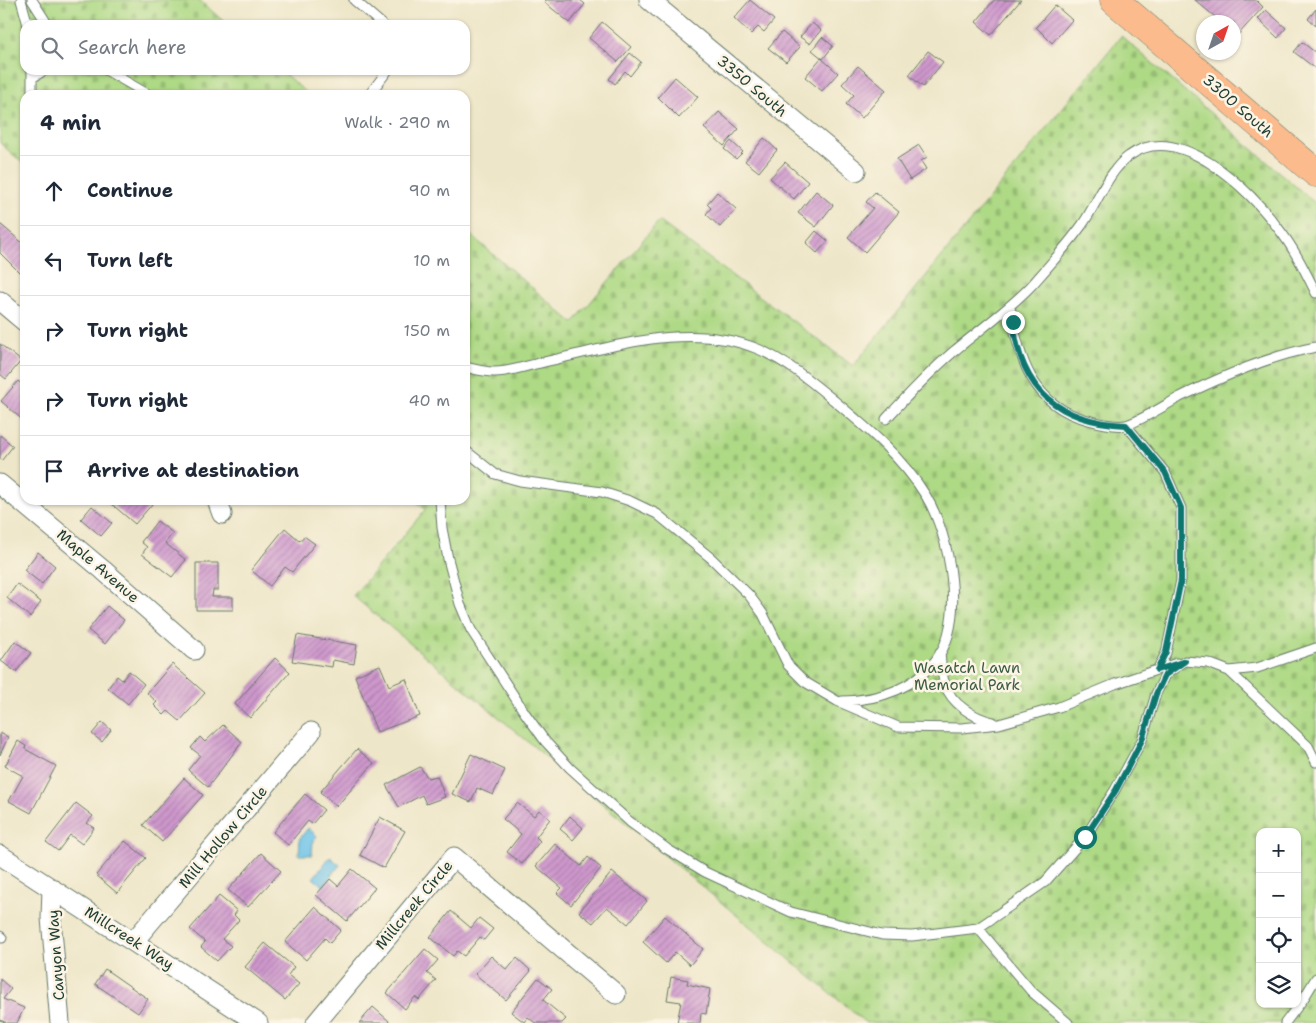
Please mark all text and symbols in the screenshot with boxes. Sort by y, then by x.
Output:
north arrow [1196,15,1241,60]
search box [20,20,470,75]
icon: search [38,34,66,62]
text: Search here [78,35,187,60]
street label: 3350 South [713,51,791,121]
street label: 3300 South [1198,70,1278,142]
text: 4 min [40,109,101,137]
text: Walk · 290 m [344,112,450,133]
icon: ahead [40,177,68,205]
text: Continue [87,178,173,203]
text: 90 m [409,180,450,201]
icon: left [40,247,68,275]
text: Turn left [87,248,173,273]
text: 10 m [413,250,450,271]
route end [1002,311,1025,334]
icon: right [40,317,68,345]
text: Turn right [87,318,188,343]
text: 150 m [403,320,450,341]
icon: right [40,387,68,415]
text: Turn right [87,388,188,413]
text: 40 m [408,390,450,411]
icon: arrive [40,457,68,485]
text: Arrive at destination [87,458,299,483]
street label: Maple Avenue [53,525,143,607]
park label: Wasatch Lawn Memorial Park [914,658,1020,695]
street label: Mill Hollow Circle [174,782,272,892]
route start [1074,826,1097,849]
map controls [1256,828,1301,1008]
button: + [1256,828,1301,873]
street label: Millcreek Circle [371,856,457,954]
button: − [1256,873,1301,918]
street label: Millcreek Way [80,902,178,974]
street label: Canyon Way [43,909,69,1001]
button: locate [1256,918,1301,963]
button: layers [1256,963,1301,1008]

